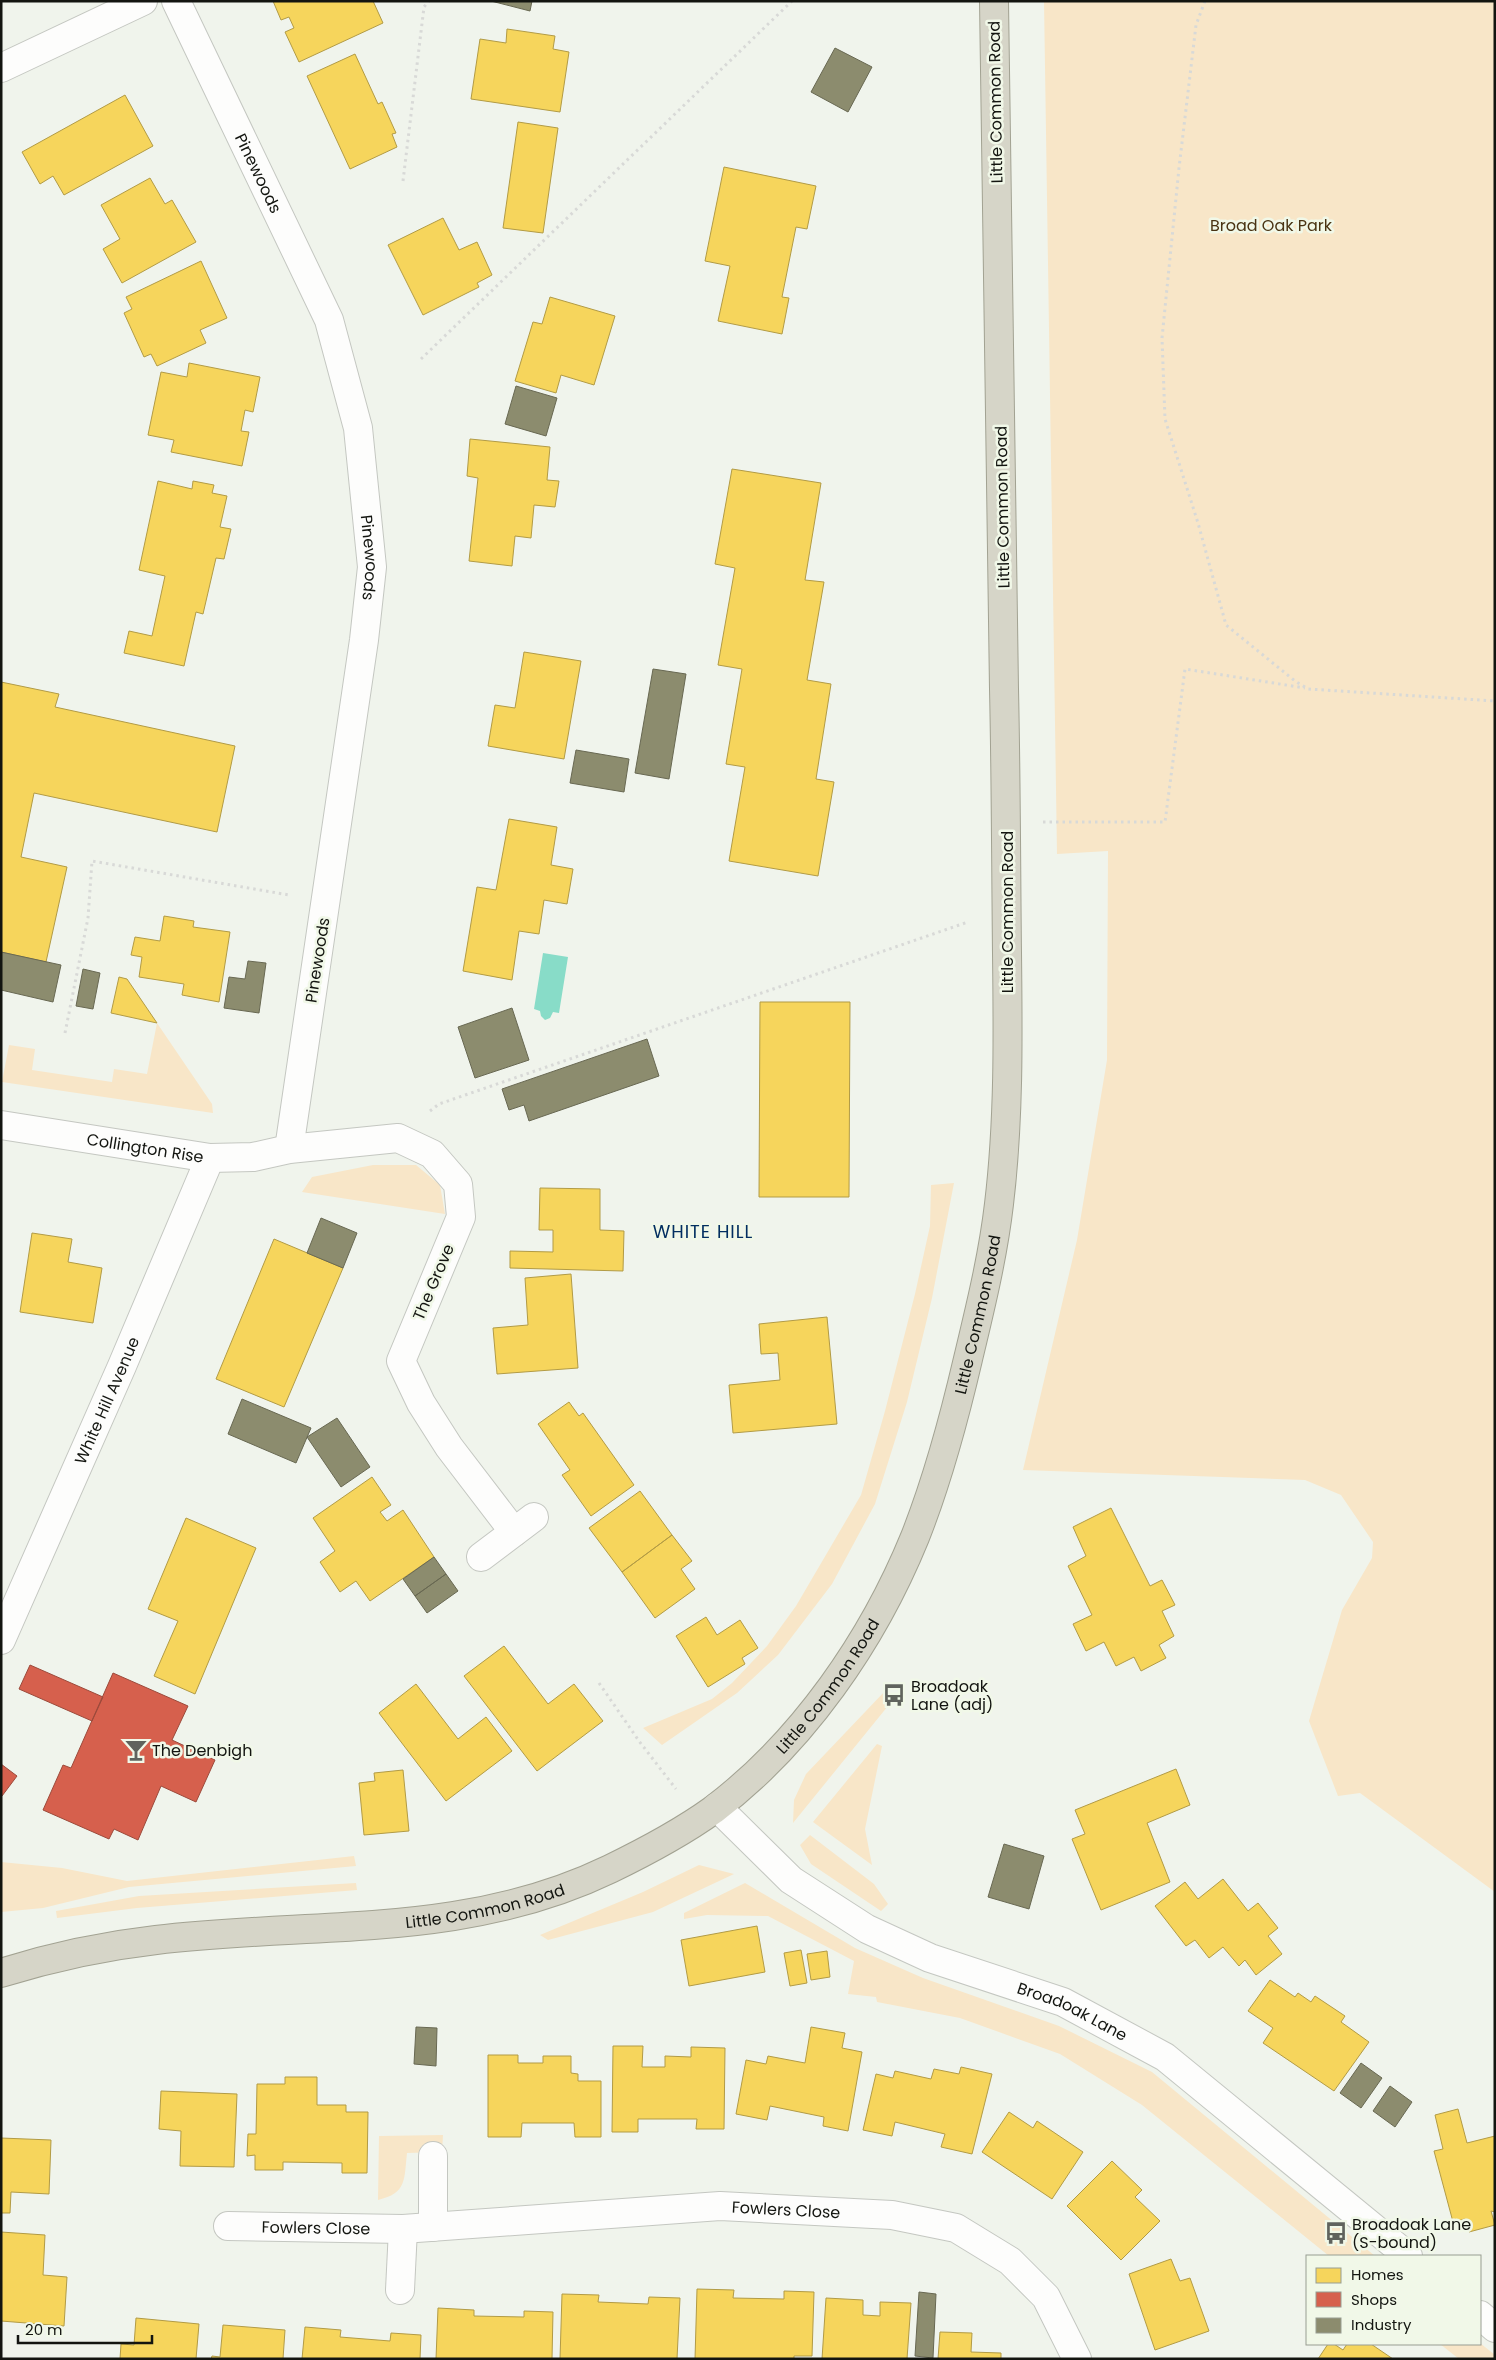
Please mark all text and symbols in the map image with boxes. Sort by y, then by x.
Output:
street label: Little Common Road [983,21,1008,183]
street label: Pinewoods [229,130,287,217]
park label: Broad Oak Park [1210,214,1333,237]
street label: Little Common Road [990,426,1015,588]
street label: Pinewoods [355,514,383,602]
street label: Little Common Road [996,831,1019,993]
street label: Pinewoods [299,916,336,1004]
street label: Collington Rise [85,1128,205,1169]
district label: WHITE HILL [653,1219,753,1244]
street label: Little Common Road [949,1233,1007,1397]
street label: The Grove [407,1241,460,1324]
street label: White Hill Avenue [69,1333,145,1468]
street label: Little Common Road [771,1614,885,1759]
place label: Broadoak Lane (adj) [911,1675,993,1716]
bus stop icon: Broadoak Lane (adj) [881,1682,907,1708]
bar icon: The Denbigh [123,1737,149,1763]
place label: The Denbigh [152,1739,252,1762]
street label: Little Common Road [404,1878,568,1934]
street label: Broadoak Lane [1014,1977,1131,2047]
street label: Fowlers Close [731,2196,841,2224]
place label: Broadoak Lane (S-bound) [1352,2213,1471,2254]
street label: Fowlers Close [261,2216,371,2240]
bus stop icon: Broadoak Lane (S-bound) [1323,2220,1349,2246]
legend [1306,2255,1481,2345]
text: Homes [1351,2264,1404,2285]
text: Shops [1351,2289,1397,2310]
scale bar [18,2312,151,2344]
text: Industry [1351,2314,1412,2335]
text: 20 m [25,2319,63,2340]

